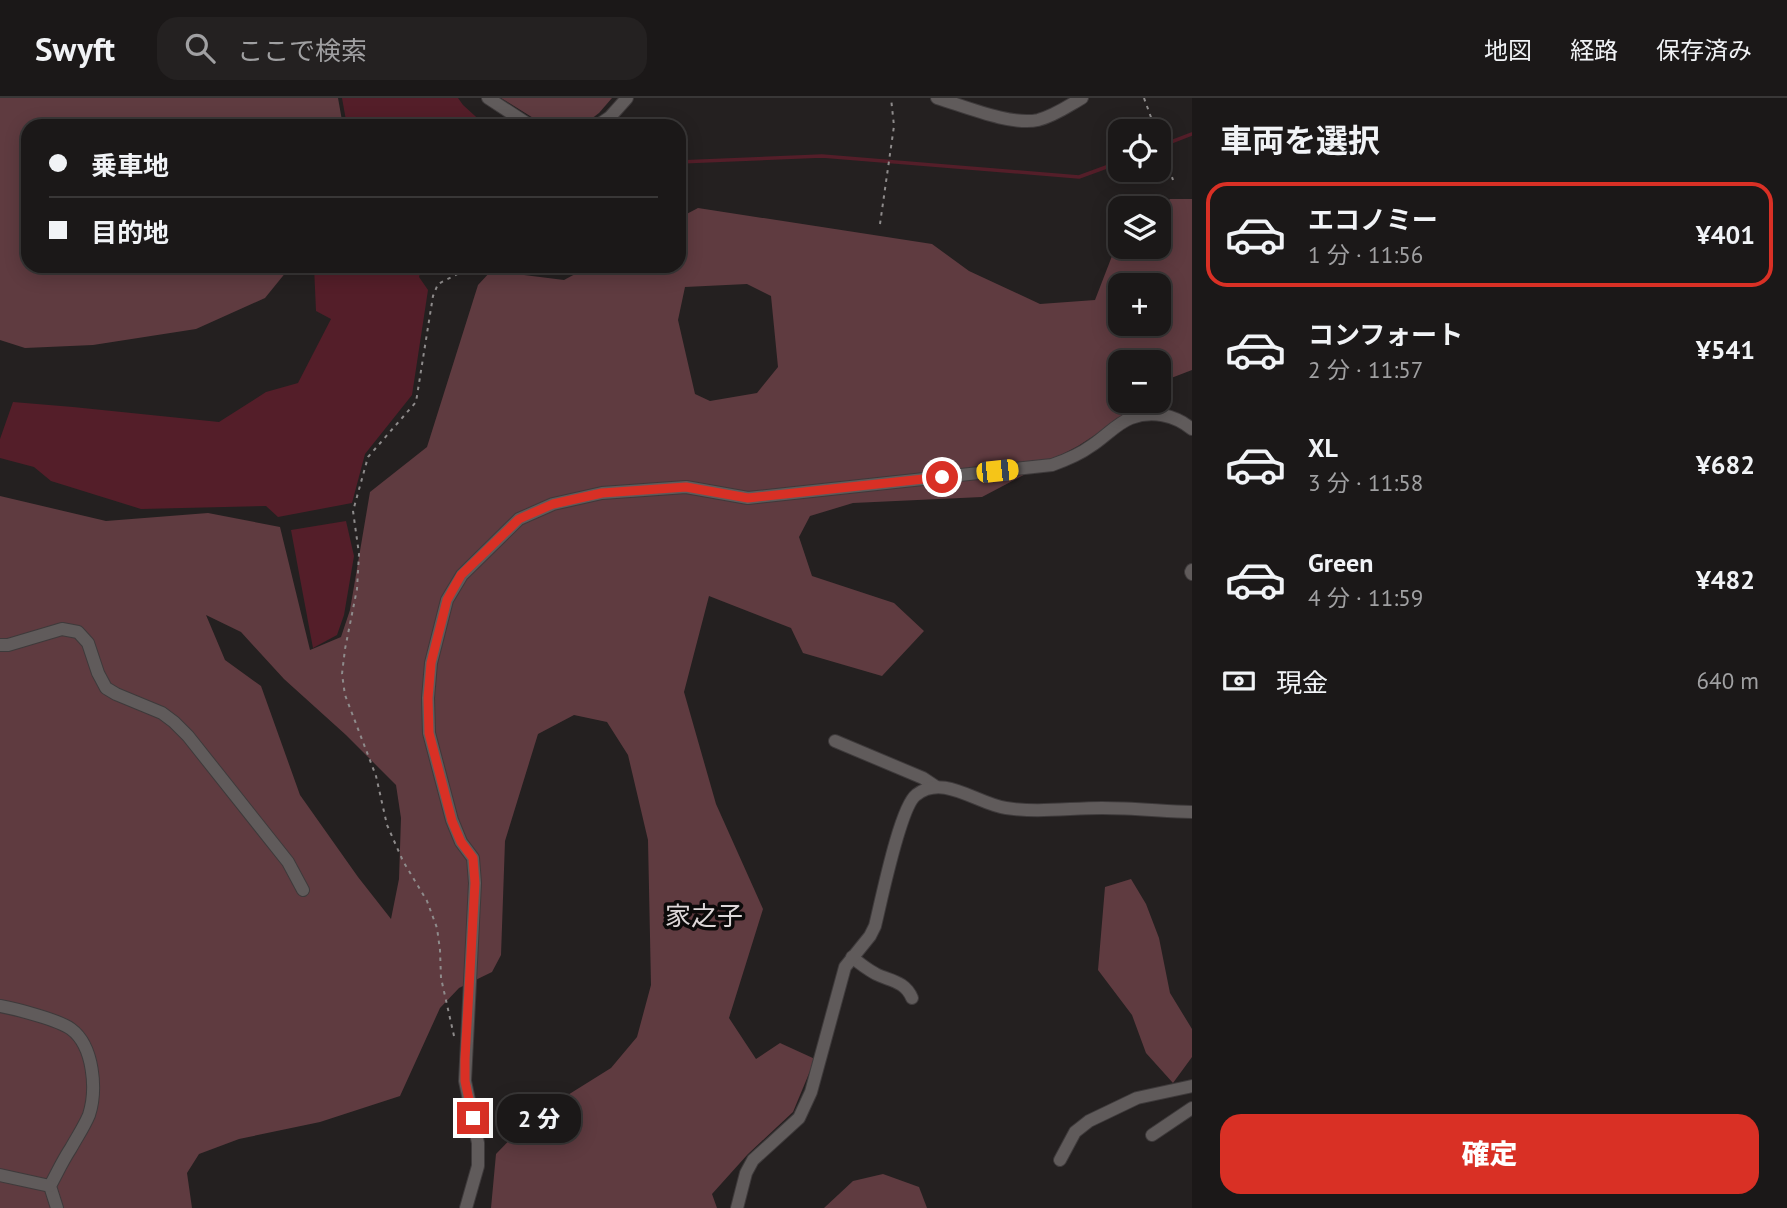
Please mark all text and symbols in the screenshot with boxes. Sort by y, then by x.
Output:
search box [157,17,647,80]
text: Swyft [35,27,115,70]
icon: search [181,29,219,67]
text: ここで検索 [237,34,367,67]
text: 地図 [1484,35,1532,66]
text: 経路 [1570,35,1618,66]
text: 保存済み [1656,35,1752,66]
map controls [1108,119,1171,413]
button: locate [1108,119,1171,182]
text: 車両を選択 [1220,119,1380,161]
text: 乗車地 [91,149,169,182]
button: layers [1108,196,1171,259]
icon: car [1224,203,1287,266]
text: エコノミー [1308,203,1438,236]
text: 目的地 [91,216,169,249]
text: ¥401 [1696,218,1755,251]
text: 1 分 · 11:56 [1308,240,1423,269]
button: + [1108,273,1171,336]
icon: car [1224,318,1287,381]
text: コンフォート [1308,318,1463,351]
text: ¥541 [1696,333,1755,366]
button: − [1108,350,1171,413]
text: 2 分 · 11:57 [1308,355,1423,384]
text: XL [1308,431,1338,464]
icon: car [1224,433,1287,496]
text: ¥682 [1696,448,1755,481]
car [976,458,1019,484]
route start [926,461,958,493]
text: 3 分 · 11:58 [1308,468,1423,497]
text: Green [1308,546,1373,579]
icon: car [1224,548,1287,611]
text: ¥482 [1696,563,1755,596]
text: 4 分 · 11:59 [1308,583,1423,612]
icon: cash [1220,662,1258,700]
text: 現金 [1276,666,1328,699]
text: 640 m [1697,666,1759,695]
district label: 家之子 [665,899,743,932]
callout: 2 分 [498,1094,582,1142]
route end [457,1102,489,1134]
text: 2 分 [518,1104,560,1133]
button: 確定 [1220,1114,1759,1194]

